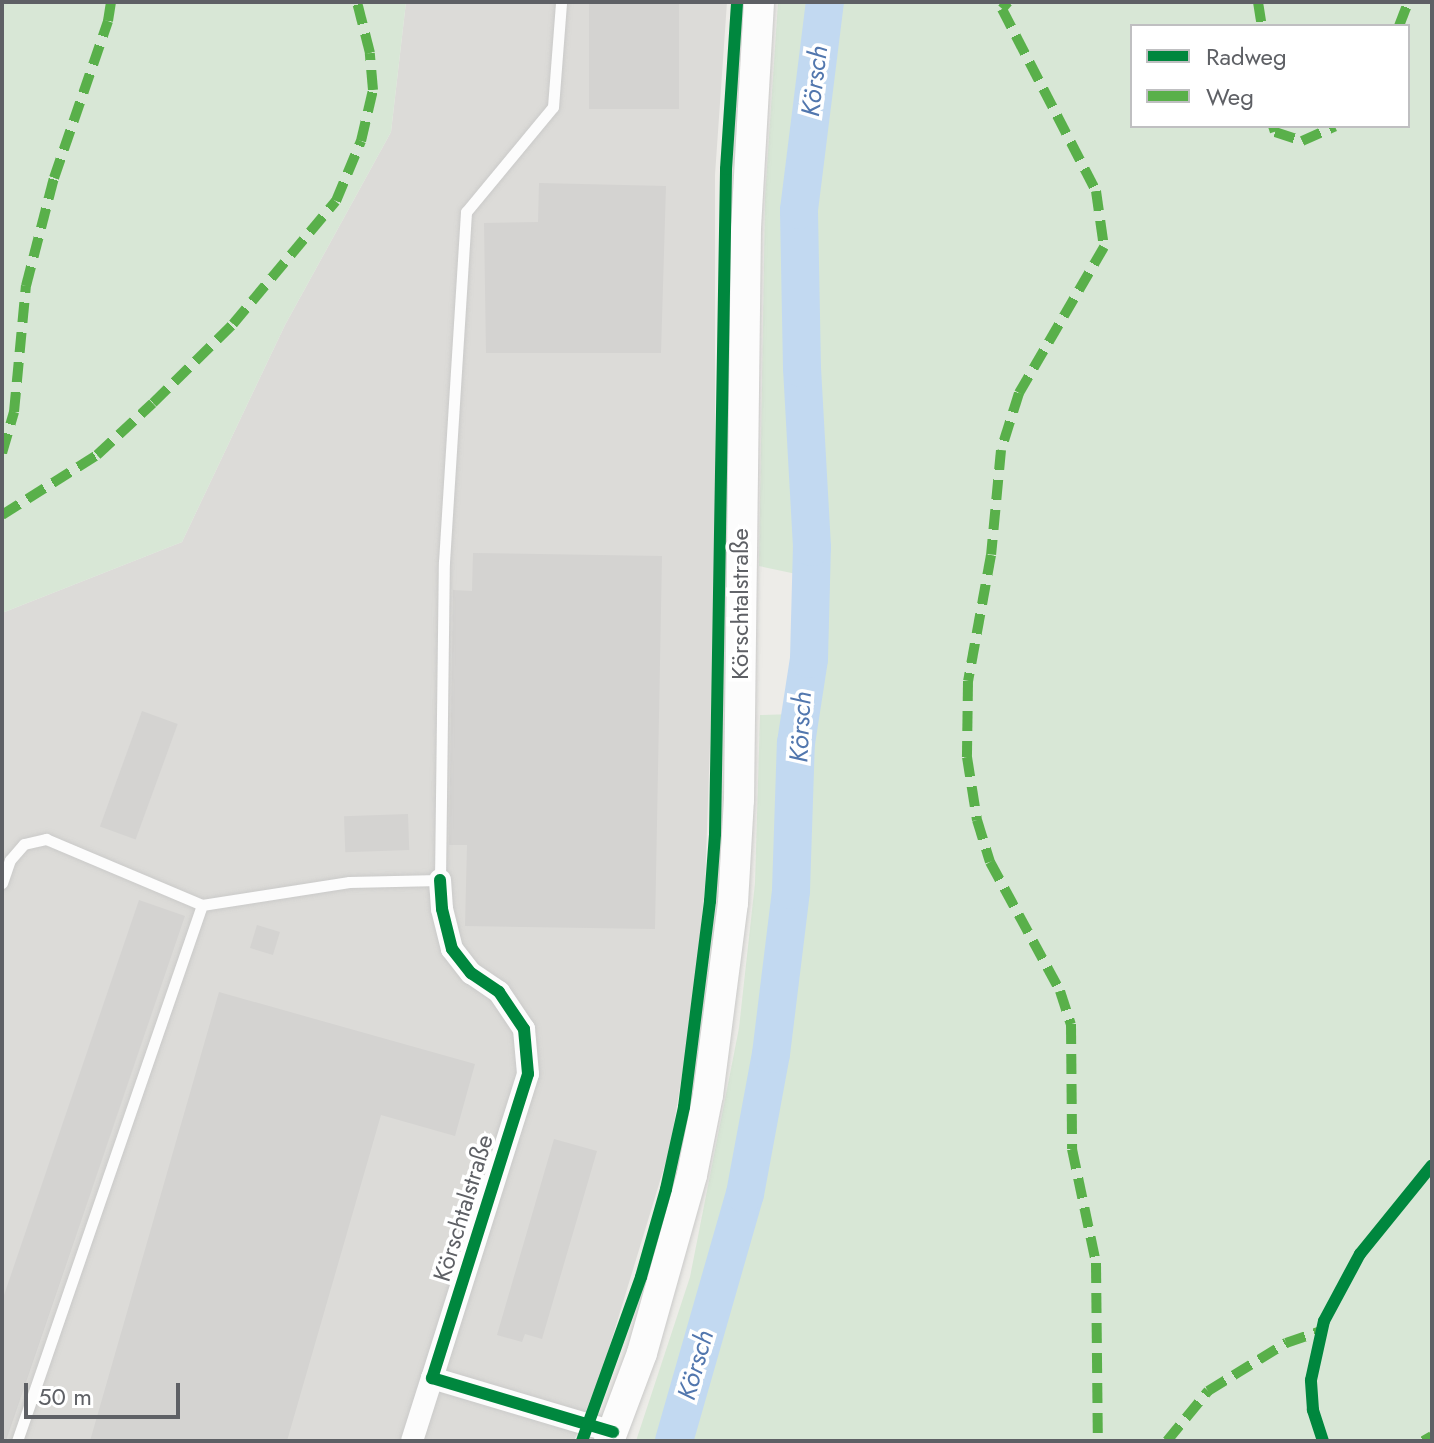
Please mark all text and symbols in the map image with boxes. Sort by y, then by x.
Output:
legend [1130,24,1410,128]
text: Radweg [1206,39,1287,74]
water label: Körsch [795,44,835,118]
text: Weg [1206,79,1254,114]
street label: Körschtalstraße [726,528,754,680]
water label: Körsch [784,691,818,763]
street label: Körschtalstraße [427,1131,499,1285]
water label: Körsch [671,1326,721,1404]
scale bar [28,1367,184,1417]
text: 50 m [38,1379,92,1414]

